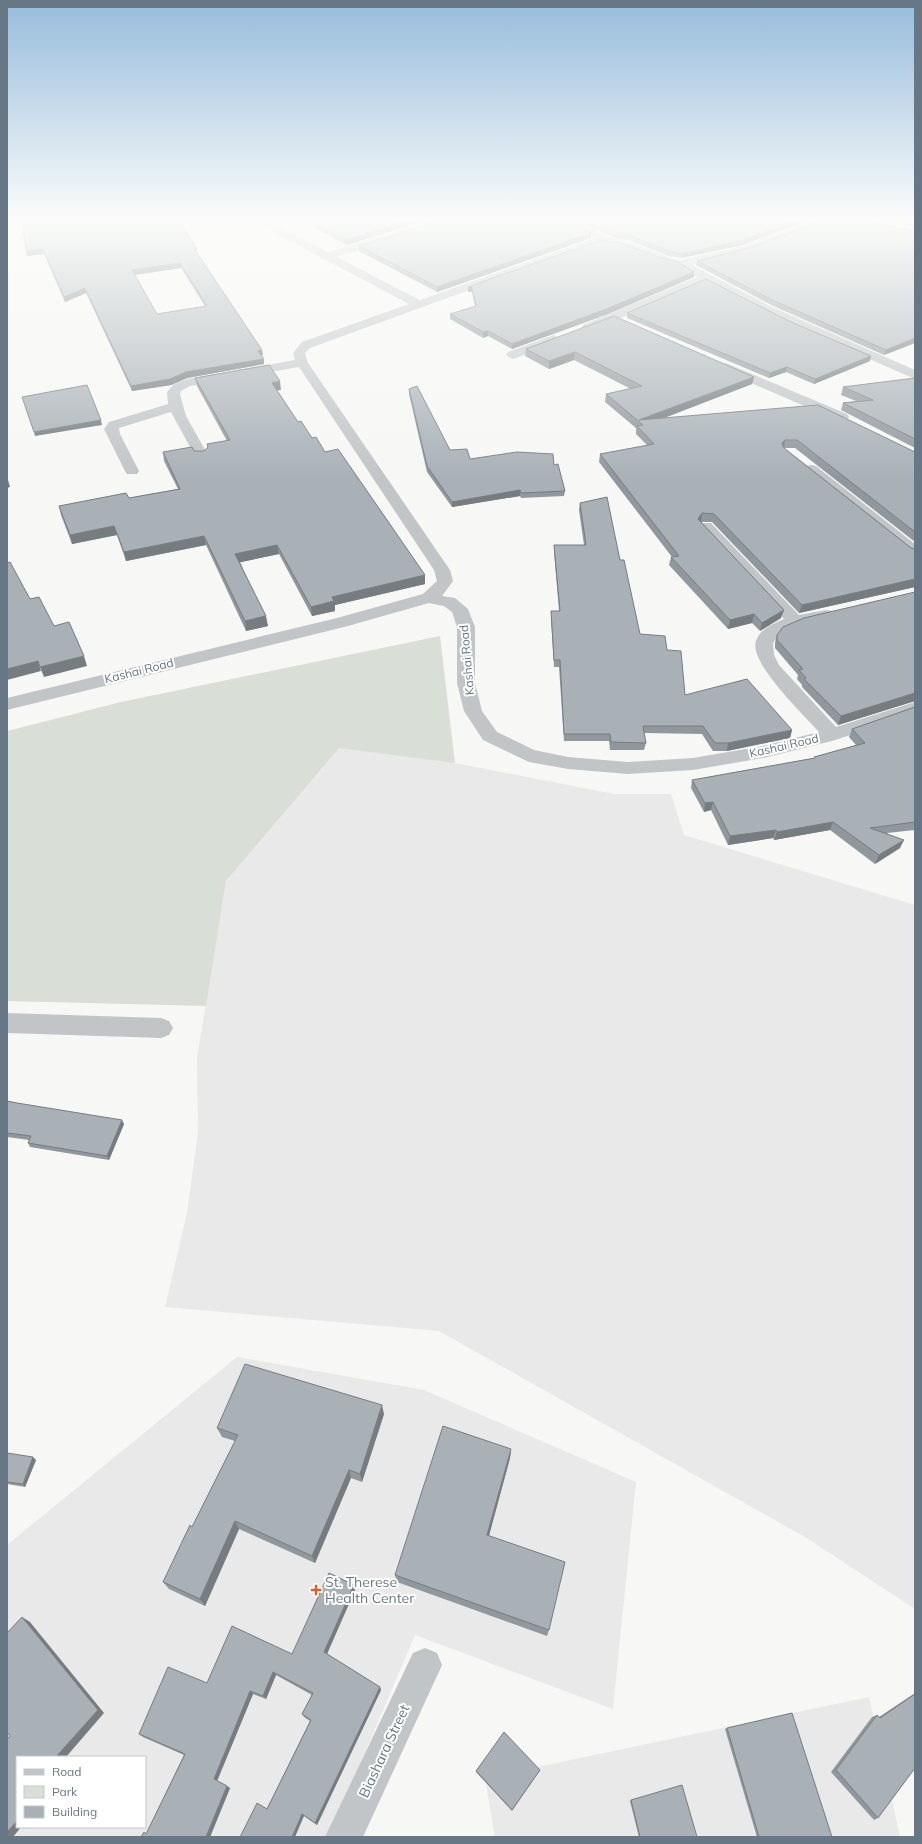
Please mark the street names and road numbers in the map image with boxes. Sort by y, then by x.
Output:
street label: Kashai Road [456,624,477,696]
street label: Kashai Road [103,655,175,686]
street label: Kashai Road [748,730,820,761]
street label: Biashara Street [355,1702,413,1800]

